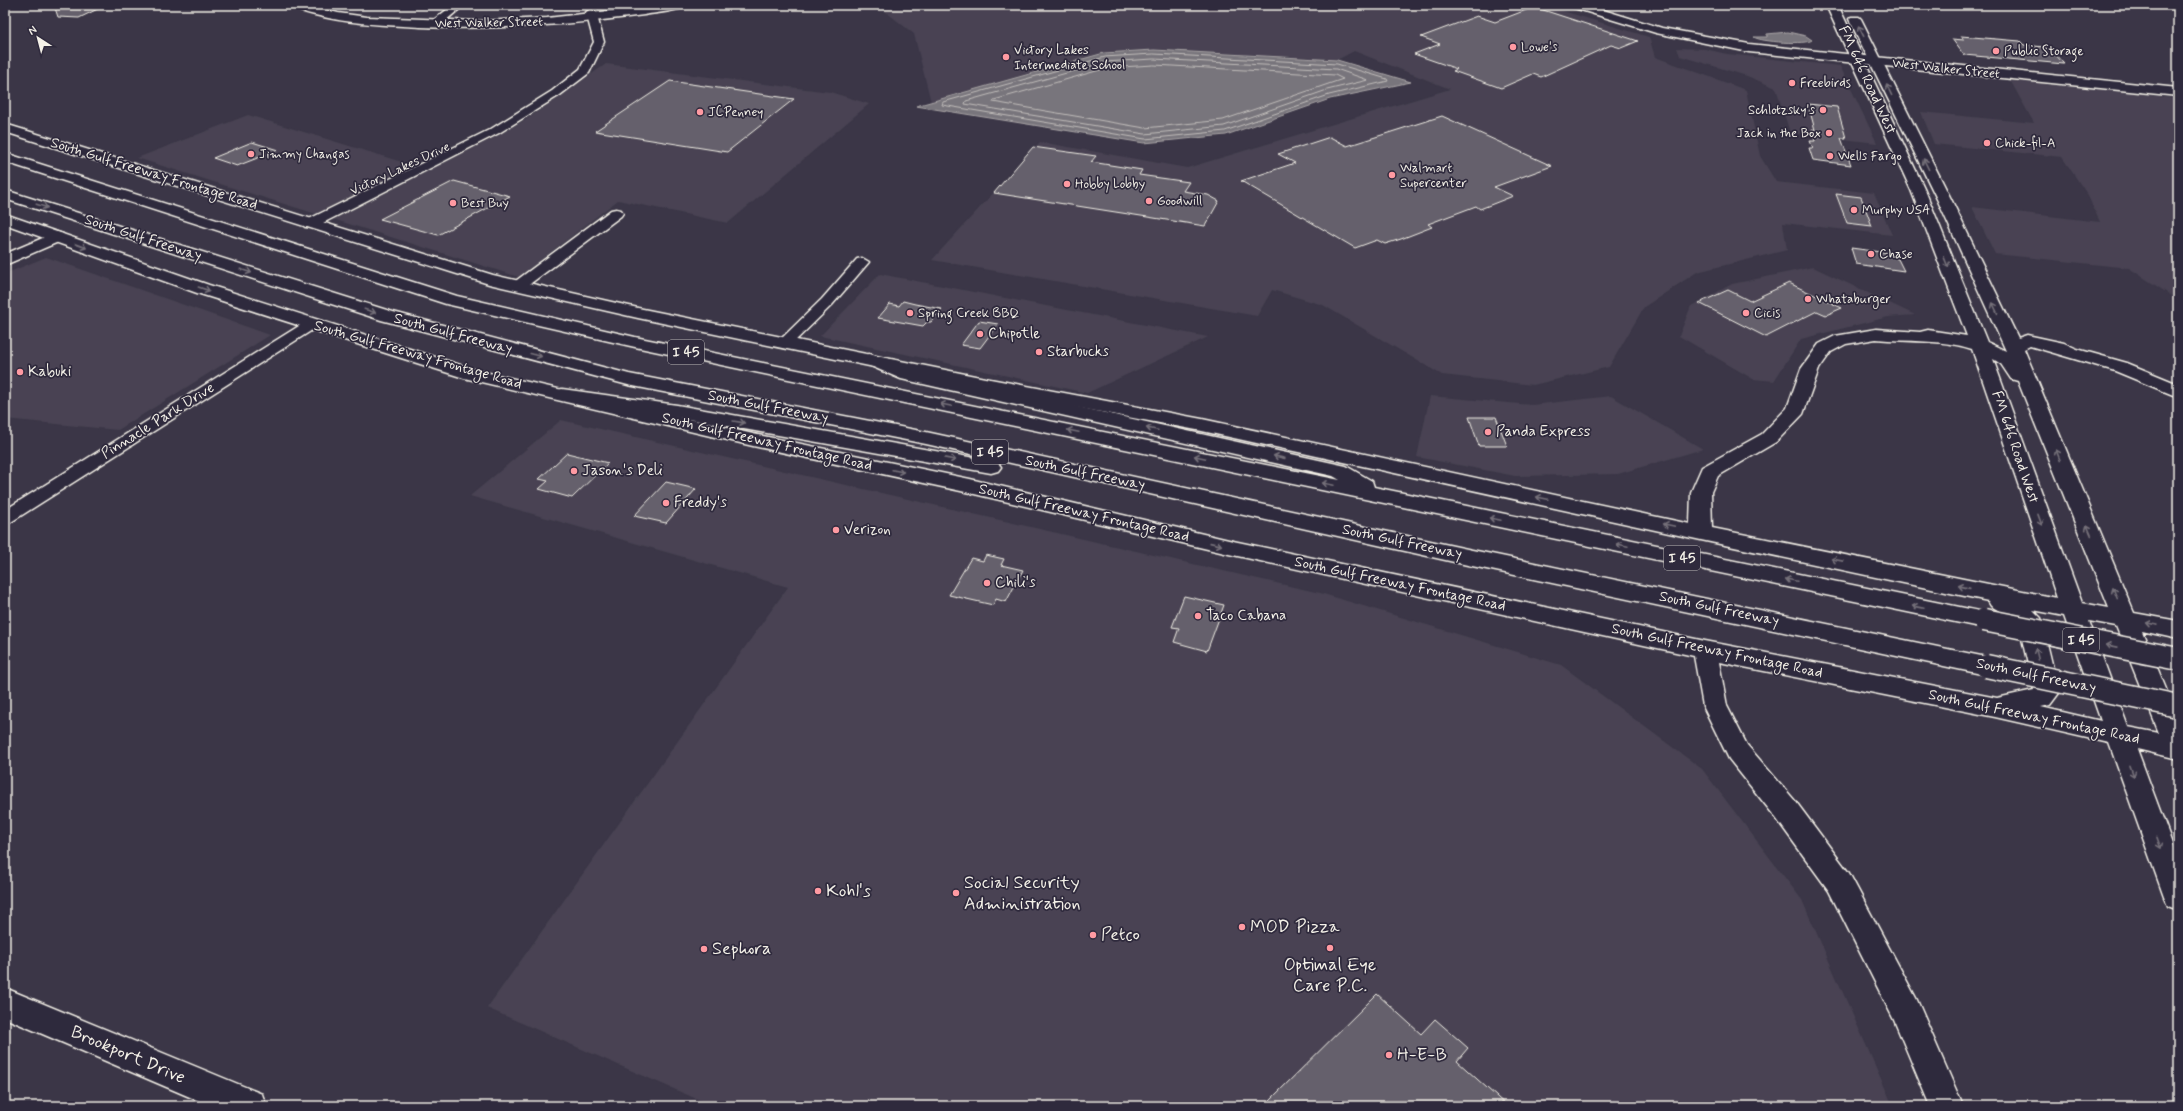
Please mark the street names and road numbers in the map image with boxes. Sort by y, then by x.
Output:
street label: West Walker Street [435,14,543,32]
street label: FM 646 Road West [1833,23,1901,138]
street label: West Walker Street [1891,55,2001,83]
street label: South Gulf Freeway Frontage Road [48,133,260,216]
street label: Victory Lakes Drive [347,138,453,200]
street label: South Gulf Freeway [82,210,204,266]
street label: South Gulf Freeway [391,309,515,359]
street label: South Gulf Freeway Frontage Road [311,316,524,395]
road number: I 45 [668,340,704,364]
street label: Pinnacle Park Drive [98,378,219,464]
street label: South Gulf Freeway [706,386,830,428]
street label: FM 646 Road West [1986,388,2044,506]
street label: South Gulf Freeway Frontage Road [660,408,874,477]
road number: I 45 [972,440,1008,464]
street label: South Gulf Freeway [1023,451,1147,495]
street label: South Gulf Freeway Frontage Road [977,479,1191,548]
street label: South Gulf Freeway [1340,520,1464,564]
road number: I 45 [1664,546,1700,570]
street label: South Gulf Freeway Frontage Road [1292,552,1507,617]
street label: South Gulf Freeway [1657,587,1781,631]
street label: South Gulf Freeway Frontage Road [1609,619,1824,684]
road number: I 45 [2063,628,2099,652]
street label: South Gulf Freeway [1974,654,2098,698]
street label: South Gulf Freeway Frontage Road [1926,685,2141,750]
street label: Brookport Drive [67,1020,189,1090]

